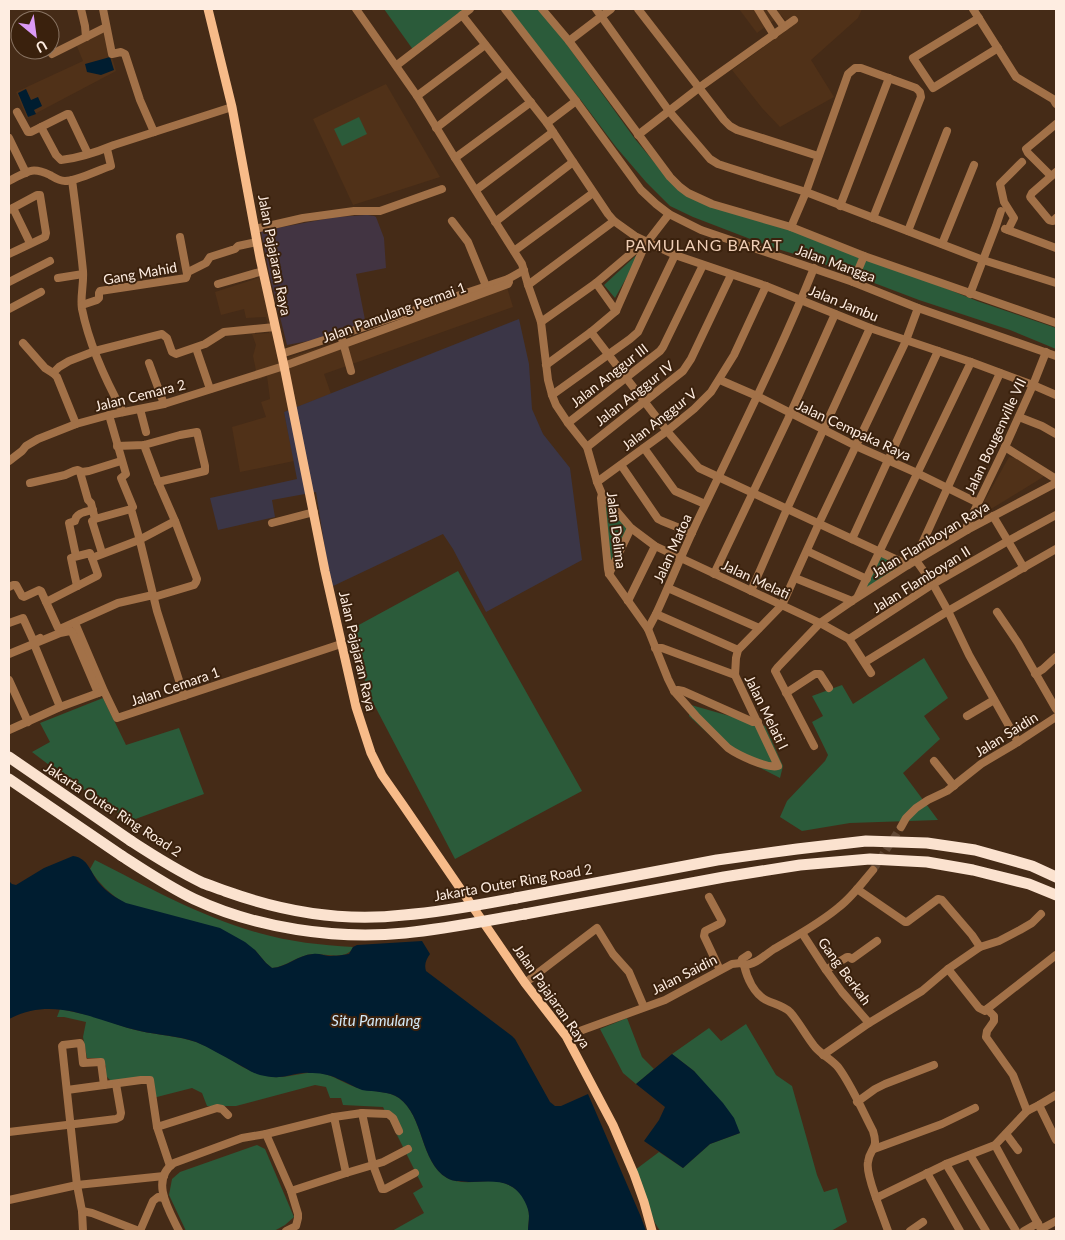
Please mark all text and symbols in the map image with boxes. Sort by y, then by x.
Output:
north arrow [10,10,60,60]
text: U [33,37,50,57]
street label: Jalan Pajajaran Raya [255,193,295,317]
district label: PAMULANG BARAT [625,235,783,254]
street label: Jalan Mangga [794,241,878,285]
street label: Gang Mahid [102,258,178,288]
street label: Jalan Pamulang Permai 1 [320,278,468,346]
street label: Jalan Jambu [807,281,881,325]
street label: Jalan Anggur III [567,340,651,410]
street label: Jalan Anggur IV [591,357,677,429]
street label: Jalan Bougenville VII [961,375,1029,497]
street label: Jalan Cemara 2 [93,376,187,414]
street label: Jalan Anggur V [618,384,700,454]
street label: Jalan Cempaka Raya [794,396,914,464]
street label: Jalan Delima [604,491,630,569]
street label: Jalan Flamboyan Raya [868,497,992,581]
street label: Jalan Matoa [649,511,695,585]
street label: Jalan Flamboyan II [869,542,973,616]
street label: Jalan Melati [719,556,793,602]
street label: Jalan Pajajaran Raya [336,589,380,713]
street label: Jalan Cemara 1 [128,663,222,709]
street label: Jalan Melati I [742,672,792,752]
street label: Jalan Saidin [971,708,1041,760]
street label: Jakarta Outer Ring Road 2 [41,758,185,860]
street label: Jakarta Outer Ring Road 2 [433,860,593,904]
street label: Gang Berkah [815,934,875,1008]
street label: Jalan Pajajaran Raya [510,941,594,1051]
street label: Jalan Saidin [648,950,720,998]
water label: Situ Pamulang [331,1011,421,1029]

